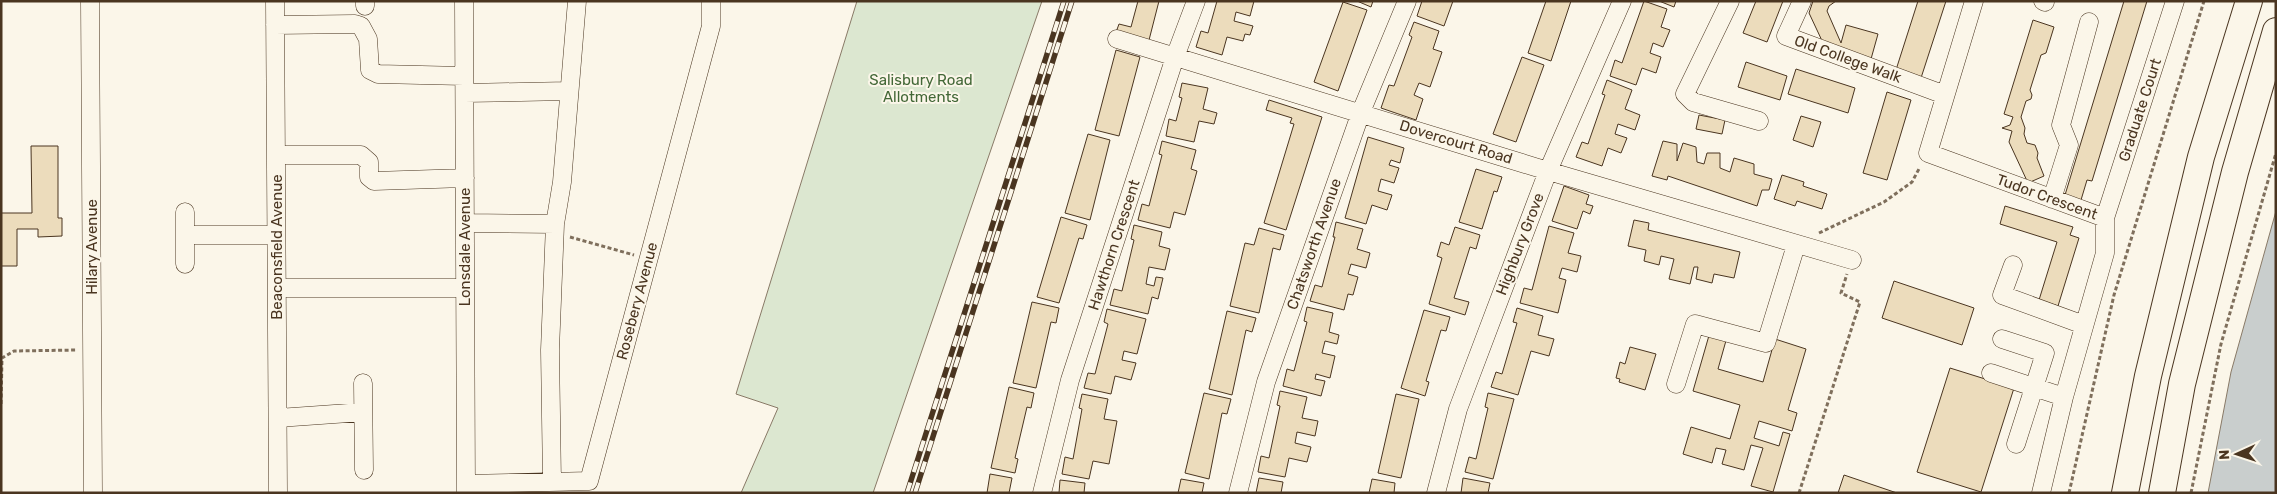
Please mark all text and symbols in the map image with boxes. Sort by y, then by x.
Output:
street label: Old College Walk [1792,31,1904,87]
street label: Graduate Court [2115,56,2165,164]
park label: Salisbury Road Allotments [869,71,973,106]
street label: Dovercourt Road [1397,116,1515,168]
street label: Tudor Crescent [1994,170,2100,224]
street label: Beaconsfield Avenue [268,174,286,320]
street label: Chatsworth Avenue [1283,176,1345,312]
street label: Hawthorn Crescent [1084,177,1144,313]
street label: Lonsdale Avenue [456,188,474,306]
street label: Highbury Grove [1492,190,1548,298]
street label: Hilary Avenue [83,199,101,295]
street label: Rosebery Avenue [613,240,661,362]
north arrow [2212,429,2262,479]
text: N [2216,449,2233,460]

